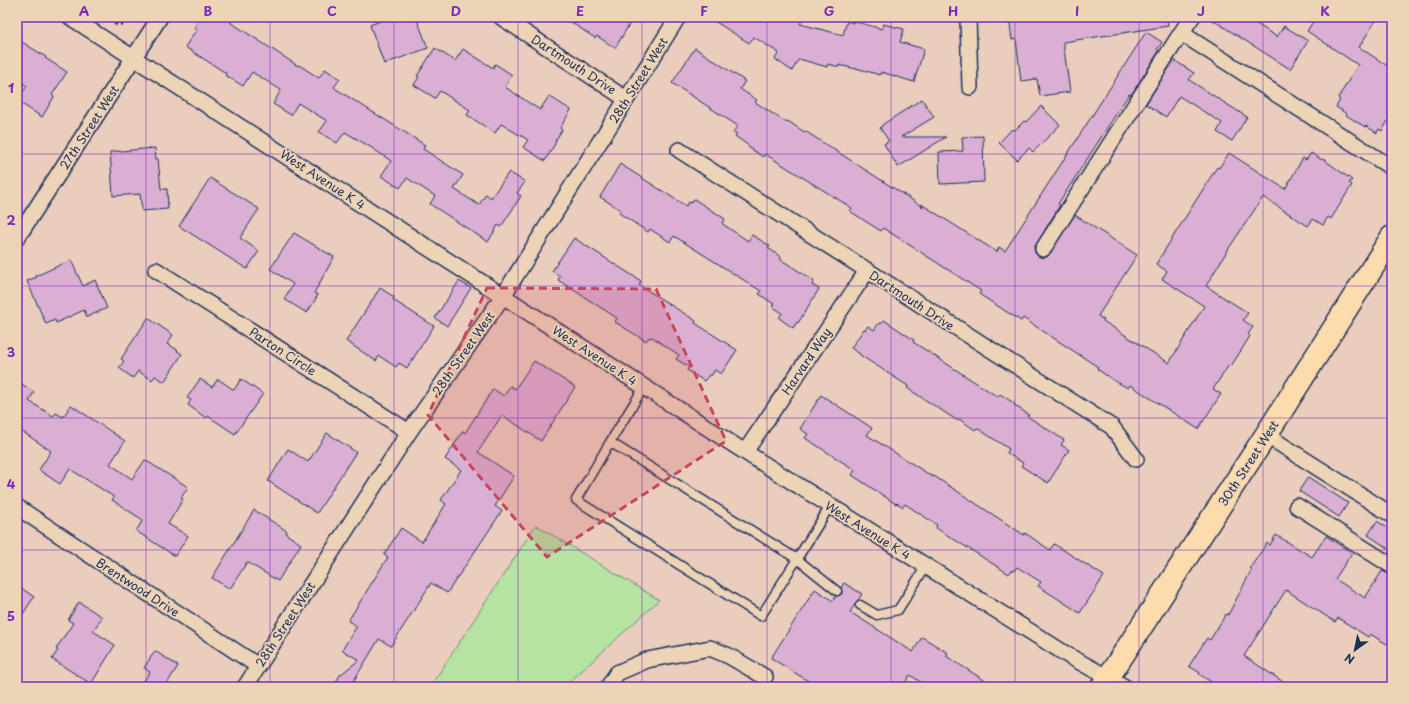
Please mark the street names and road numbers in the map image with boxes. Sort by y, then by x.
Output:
street label: Dartmouth Drive [528,30,620,98]
street label: 28th Street West [604,33,672,126]
street label: 27th Street West [55,81,123,173]
street label: West Avenue K 4 [277,145,369,213]
street label: Dartmouth Drive [866,266,958,334]
street label: 28th Street West [427,307,499,398]
street label: West Avenue K 4 [549,321,641,389]
street label: Parton Circle [246,322,320,380]
street label: Harvard Way [777,324,835,398]
street label: 30th Street West [1213,416,1283,509]
street label: West Avenue K 4 [822,496,915,564]
street label: Brentwood Drive [93,553,183,621]
street label: 28th Street West [251,578,319,670]

